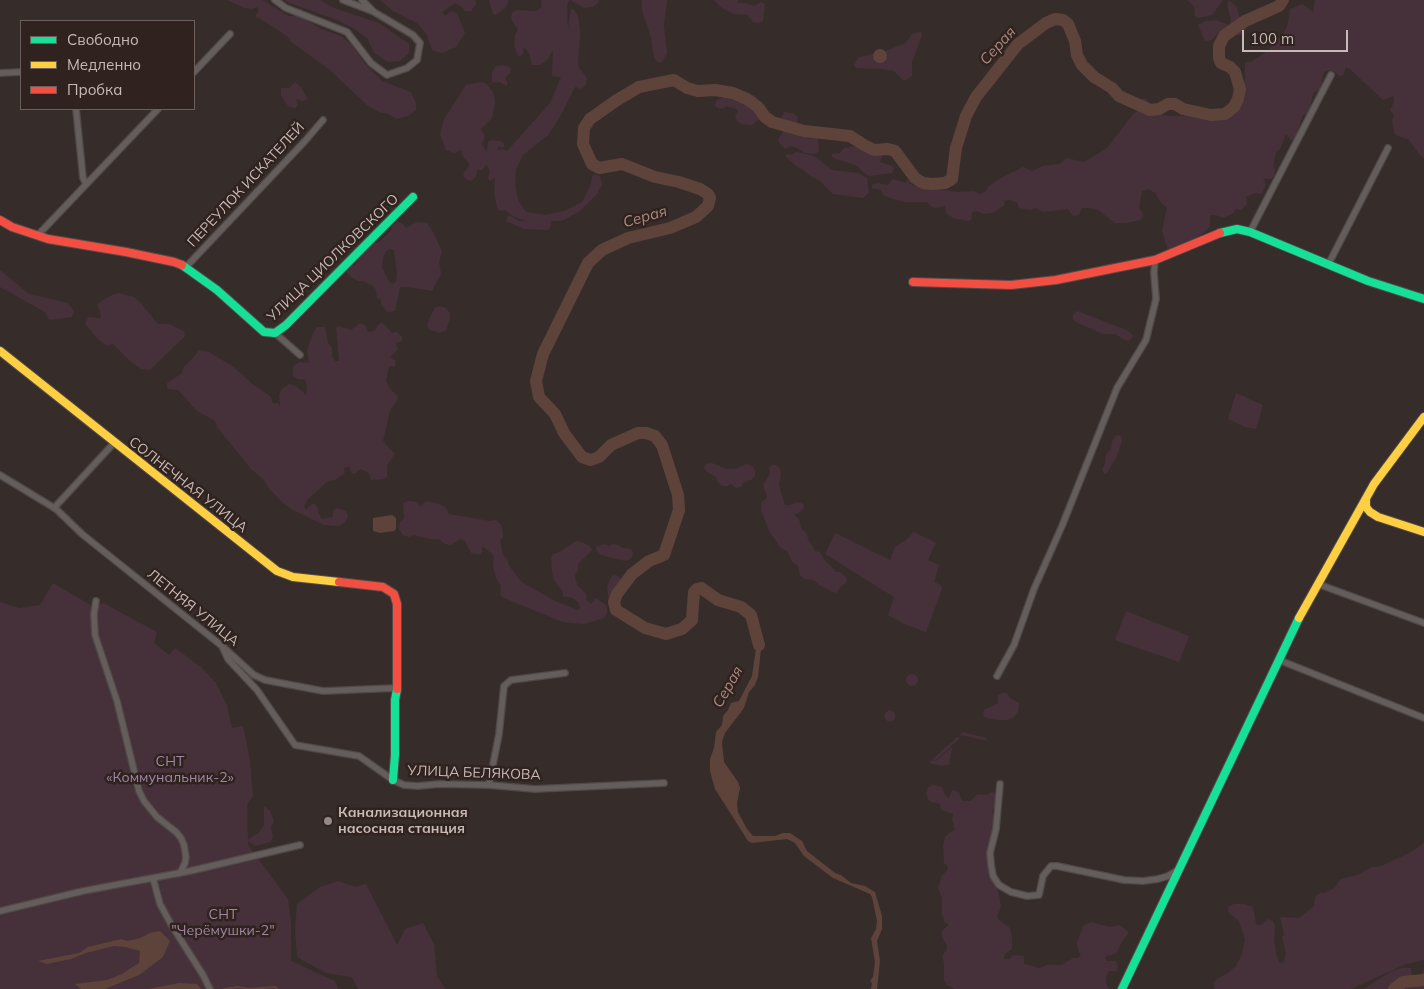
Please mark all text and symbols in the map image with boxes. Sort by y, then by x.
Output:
legend [20,20,195,110]
scale bar [1244,20,1350,52]
water label: Серая [976,23,1020,69]
text: 100 m [1250,29,1294,48]
text: Свободно [67,30,139,49]
text: Медленно [67,55,141,74]
text: Пробка [67,80,122,99]
street label: ПЕРЕУЛОК ИСКАТЕЛЕЙ [184,119,308,251]
street label: УЛИЦА ЦИОЛКОВСКОГО [264,191,402,325]
water label: Серая [621,202,669,232]
street label: СОЛНЕЧНАЯ УЛИЦА [125,434,251,536]
street label: ЛЕТНЯЯ УЛИЦА [144,566,242,650]
water label: Серая [709,663,747,711]
park label: СНТ «Коммунальник-2» [106,754,234,786]
street label: УЛИЦА БЕЛЯКОВА [407,762,541,784]
place label: Канализационная насосная станция [338,805,468,838]
marker: Канализационная насосная станция [322,815,334,827]
park label: СНТ "Черёмушки-2" [171,907,275,940]

